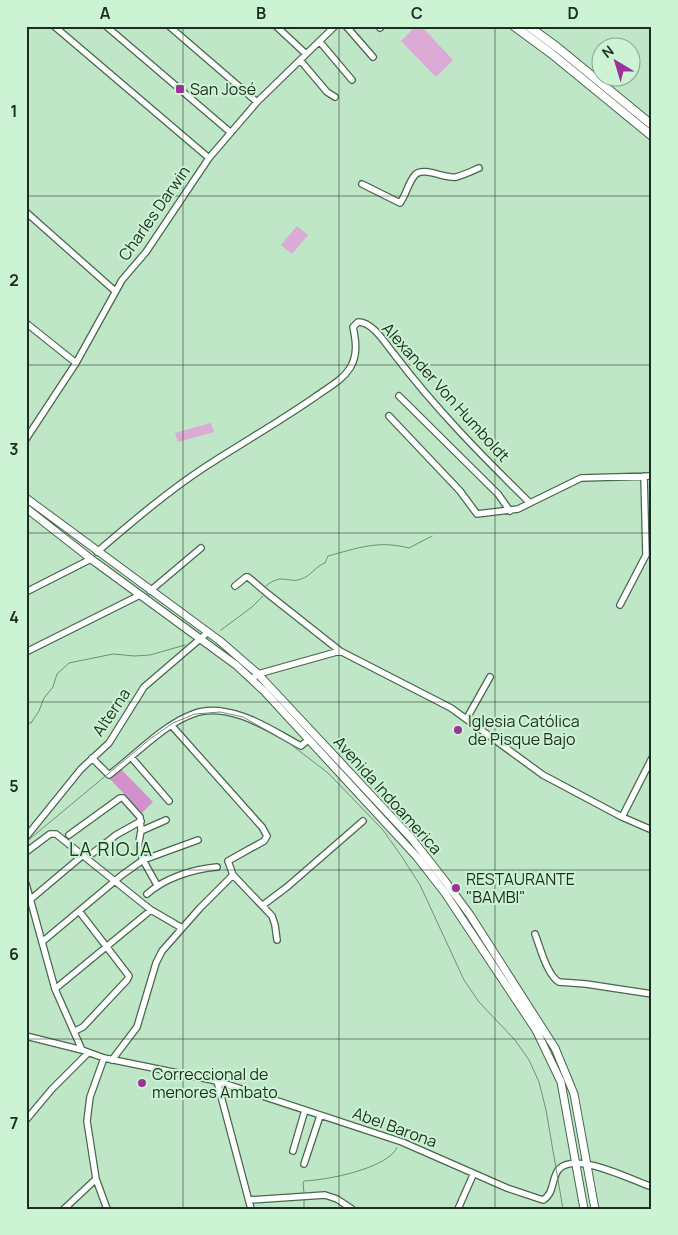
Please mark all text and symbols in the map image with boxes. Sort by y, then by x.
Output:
text: A [100,2,111,24]
text: B [256,2,266,24]
text: C [411,2,423,24]
text: D [567,2,579,24]
north arrow [590,38,640,88]
text: N [598,41,618,62]
place label: San José [190,78,256,100]
marker: San José [174,83,186,95]
text: 1 [10,100,18,122]
street label: Charles Darwin [113,161,195,265]
text: 2 [9,269,19,291]
street label: Alexander Von Humboldt [377,318,515,466]
text: 3 [9,438,19,460]
text: 4 [9,606,19,628]
street label: Alterna [87,684,135,740]
place label: Iglesia Católica de Pisque Bajo [468,710,580,750]
marker: Iglesia Católica de Pisque Bajo [452,724,464,736]
street label: Avenida Indoamerica [329,731,447,859]
text: 5 [9,775,19,797]
district label: LA RIOJA [69,836,153,862]
place label: RESTAURANTE "BAMBI" [466,868,575,908]
marker: RESTAURANTE "BAMBI" [450,882,462,894]
text: 6 [9,943,19,965]
place label: Correccional de menores Ambato [152,1063,278,1103]
marker: Correccional de menores Ambato [136,1077,148,1089]
street label: Abel Barona [350,1102,440,1152]
text: 7 [10,1112,18,1134]

